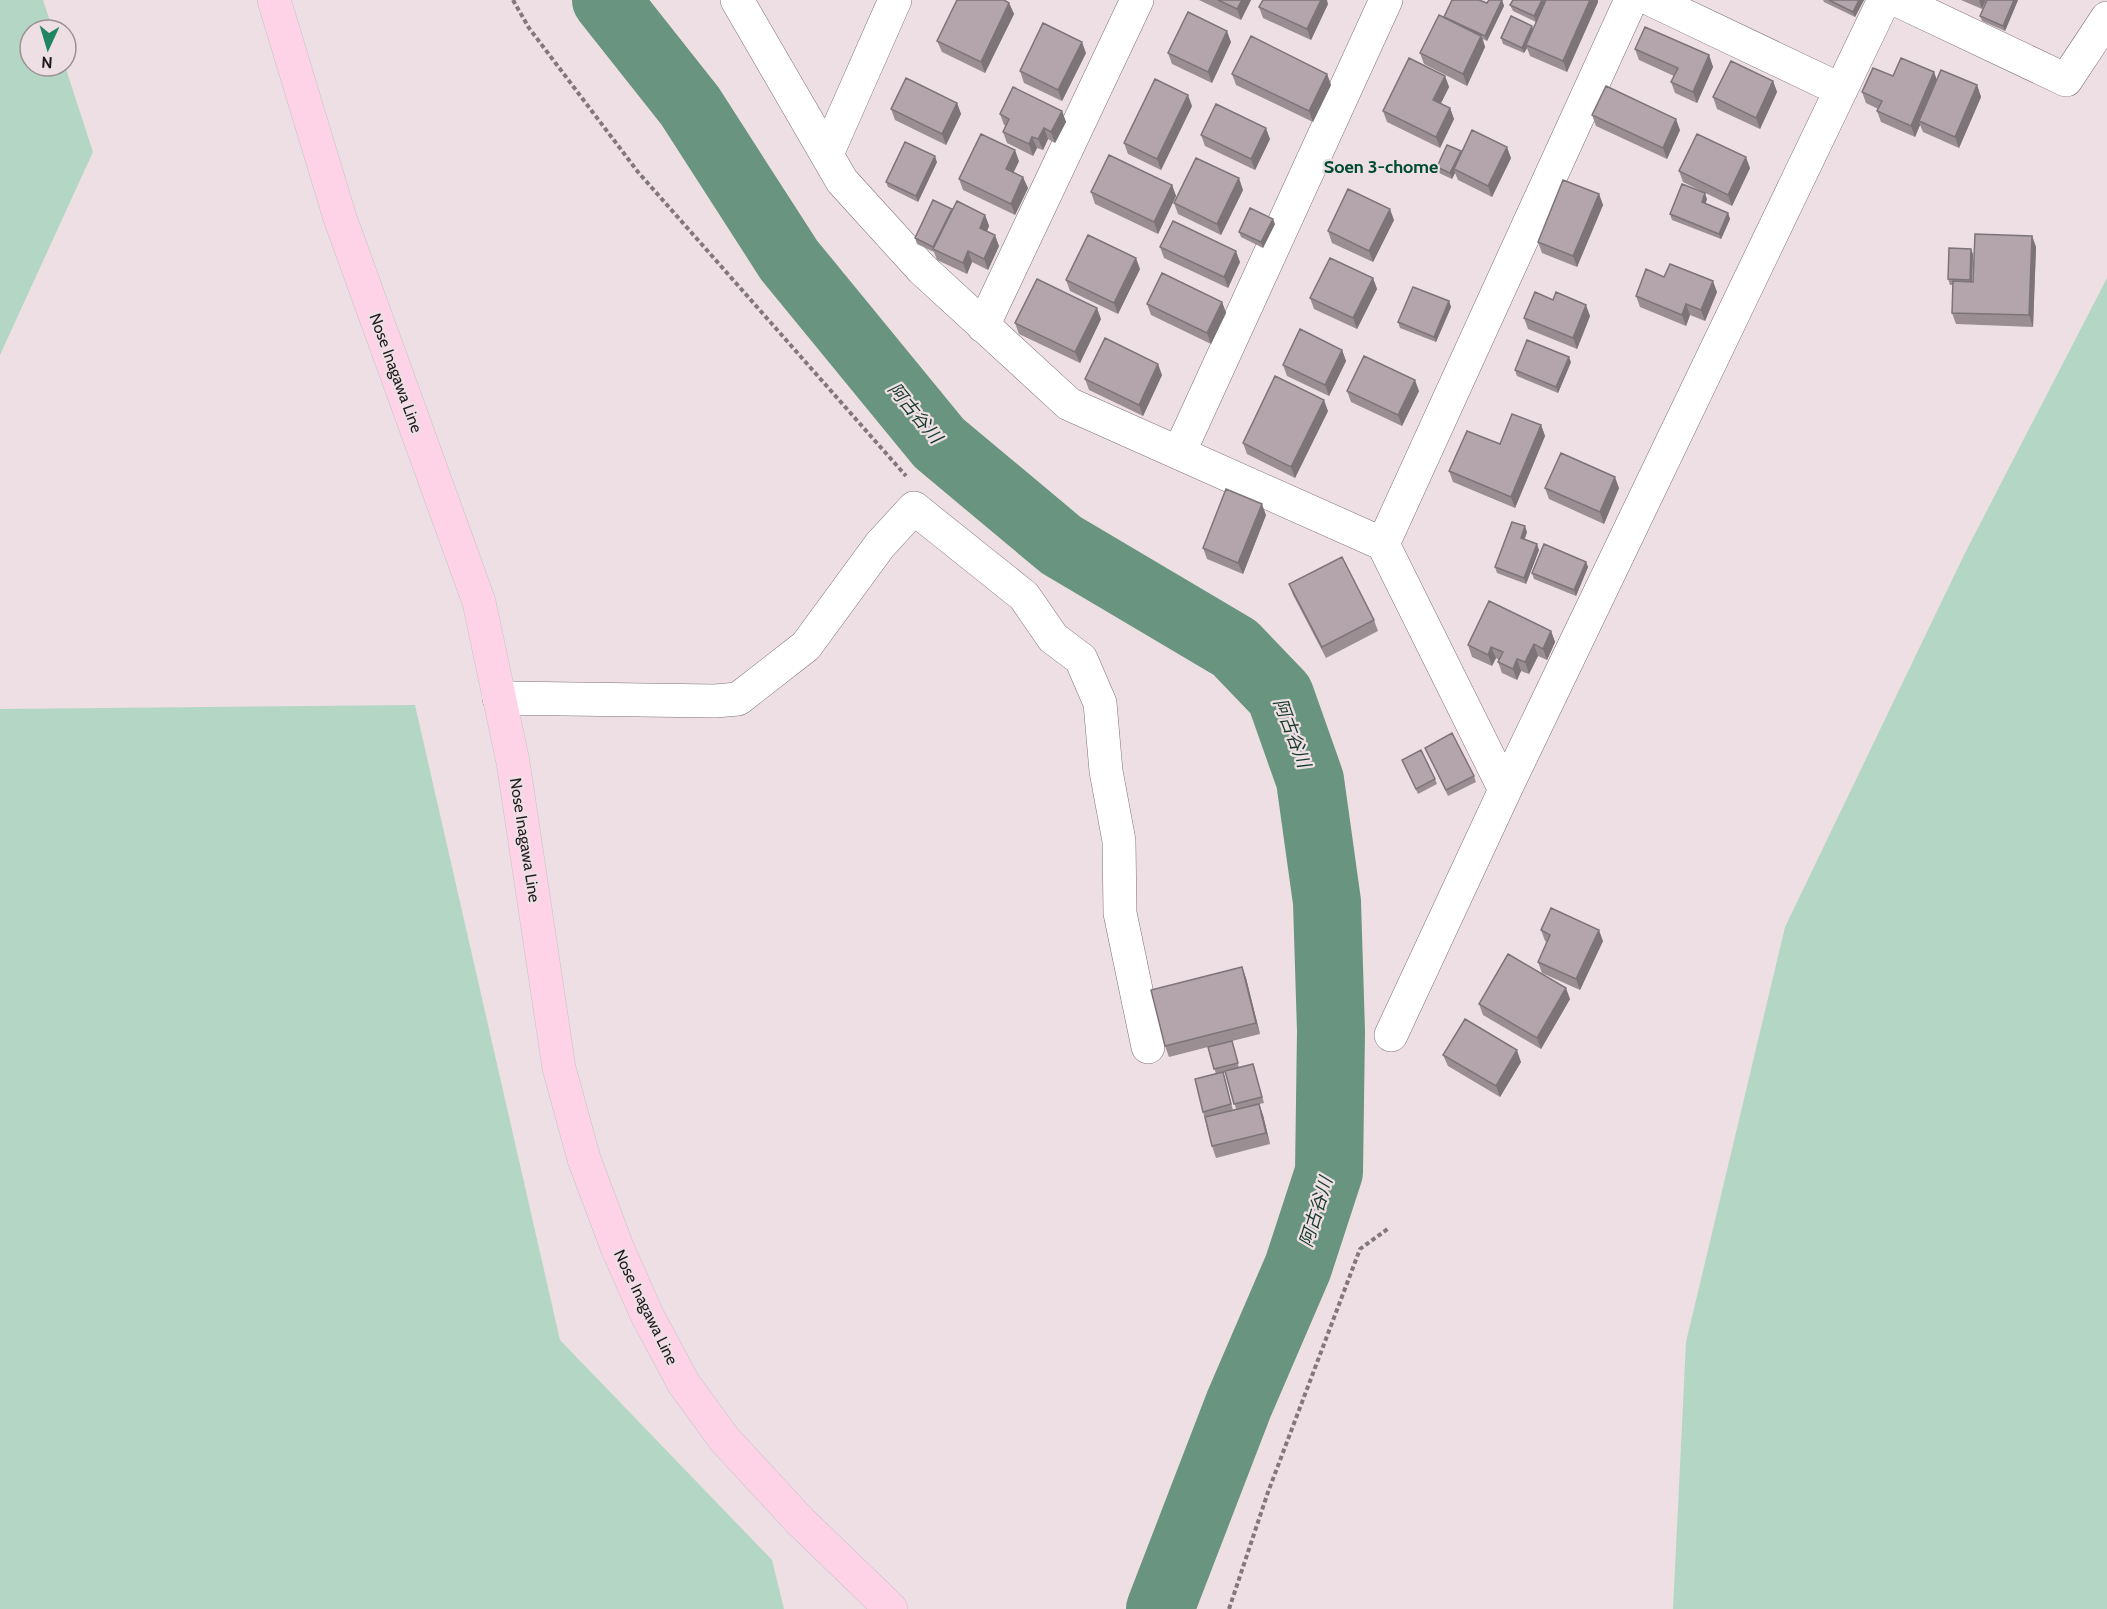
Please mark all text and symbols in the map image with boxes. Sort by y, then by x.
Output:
north arrow [18,18,78,78]
text: N [41,53,53,72]
district label: Soen 3-chome [1324,156,1438,178]
street label: Nose Inagawa Line [366,311,426,435]
water label: 阿古谷川 [883,378,948,449]
water label: 阿古谷川 [1269,695,1316,772]
street label: Nose Inagawa Line [506,776,544,904]
water label: 阿古谷川 [1295,1172,1338,1250]
street label: Nose Inagawa Line [610,1246,682,1368]

